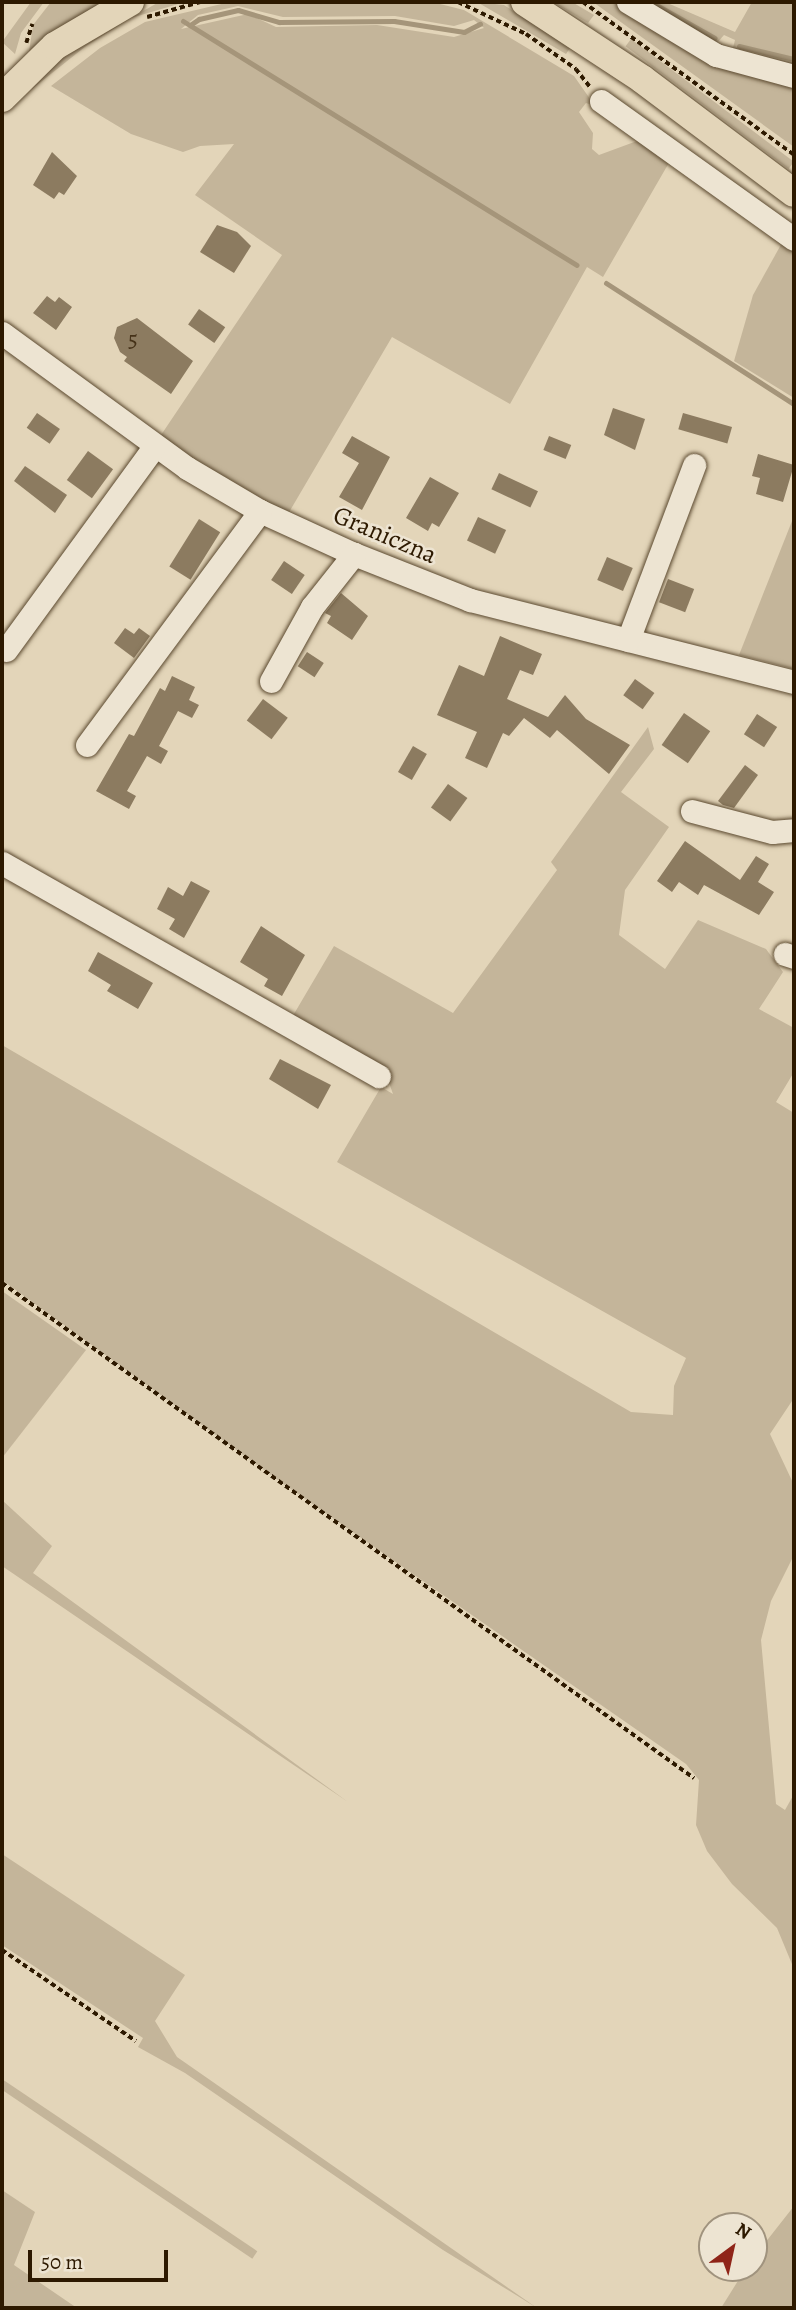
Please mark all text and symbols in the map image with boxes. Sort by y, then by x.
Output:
house number: 5 [128,326,138,354]
street label: Graniczna [328,499,442,571]
north arrow [698,2212,768,2282]
text: N [730,2216,756,2246]
scale bar [32,2236,172,2280]
text: 50 m [41,2248,83,2276]

